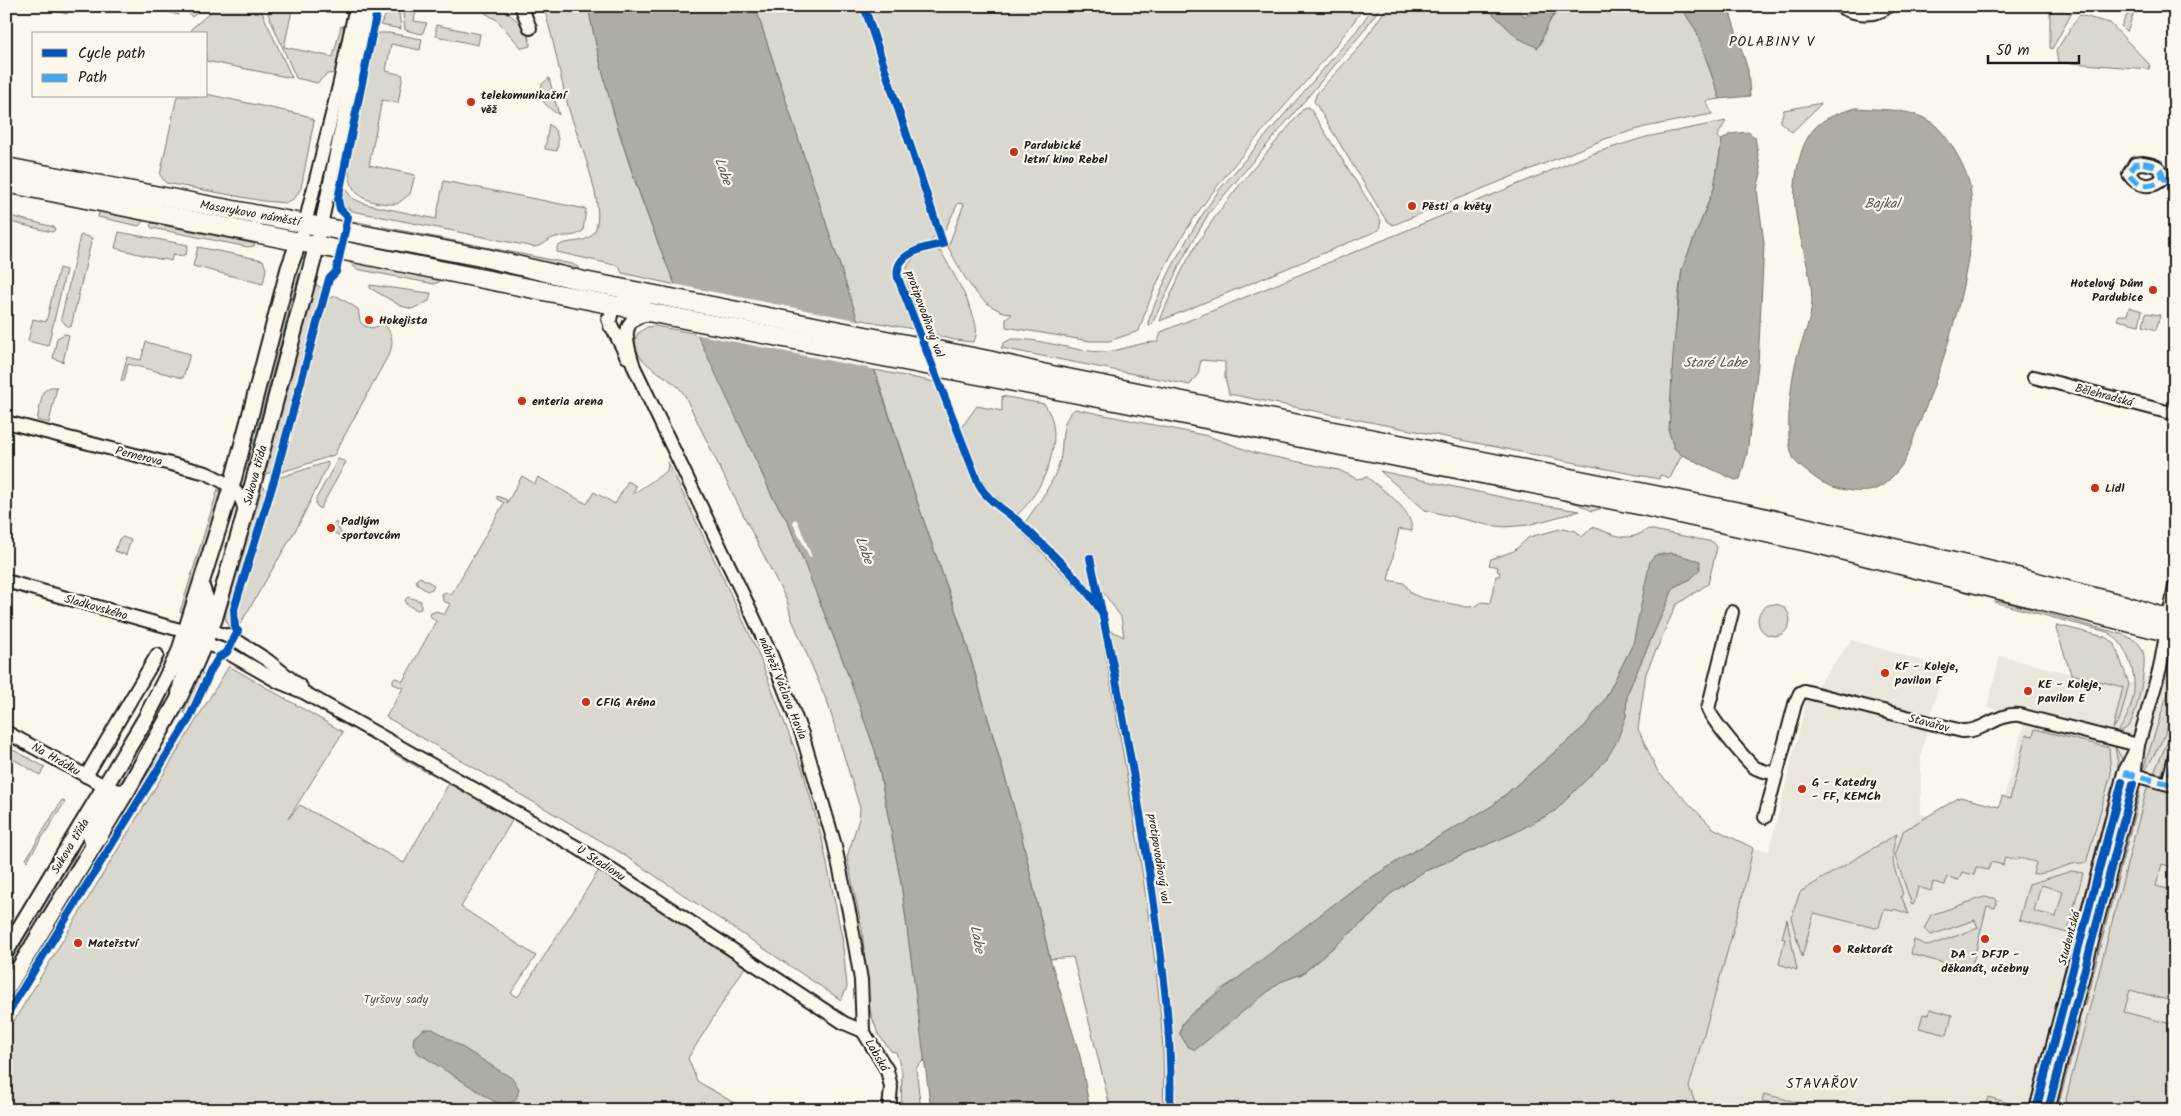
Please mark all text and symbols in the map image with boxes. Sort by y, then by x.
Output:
district label: POLABINY V [1729,31,1816,53]
legend [32,32,208,98]
scale bar [1988,32,2080,64]
text: 50 m [1996,39,2030,63]
text: Cycle path [78,42,145,66]
text: Path [78,66,107,90]
place label: telekomunikační věž [481,86,568,119]
marker: telekomunikační věž [465,96,477,108]
place label: Pardubické letní kino Rebel [1024,136,1108,169]
marker: Pardubické letní kino Rebel [1008,146,1020,158]
water label: Labe [708,155,739,190]
water label: Bajkal [1864,193,1902,215]
street label: Masarykovo náměstí [198,195,304,232]
place label: Pěsti a květy [1422,197,1492,216]
marker: Pěsti a květy [1406,200,1418,212]
street label: protipovodňový val [900,267,949,360]
place label: Hotelový Dům Pardubice [2070,274,2143,307]
marker: Hotelový Dům Pardubice [2147,284,2159,296]
place label: Hokejista [379,311,427,330]
marker: Hokejista [363,314,375,326]
water label: Staré Labe [1683,352,1749,374]
street label: Bělehradská [2073,379,2136,413]
place label: enteria arena [532,392,603,411]
marker: enteria arena [516,395,528,407]
street label: Pernerova [113,441,165,472]
street label: Sukova třída [238,443,273,507]
place label: Lidl [2105,479,2125,498]
marker: Lidl [2089,482,2101,494]
place label: Padlým sportovcům [341,512,400,545]
marker: Padlým sportovcům [325,522,337,534]
water label: Labe [849,533,880,569]
street label: Sladkovského [62,589,130,626]
street label: nábřeží Václava Havla [753,634,812,743]
place label: KF - Koleje, pavilon F [1894,657,1958,690]
marker: KF - Koleje, pavilon F [1879,667,1891,679]
place label: KE - Koleje, pavilon E [2037,675,2101,708]
marker: KE - Koleje, pavilon E [2022,685,2034,697]
place label: CFIG Aréna [596,693,656,712]
marker: CFIG Aréna [580,696,592,708]
street label: Stavařov [1906,709,1952,738]
street label: Na Hrádku [28,738,84,781]
place label: G - Katedry - FF, KEMCh [1812,773,1881,806]
marker: G - Katedry - FF, KEMCh [1796,783,1808,795]
street label: protipovodňový val [1142,812,1175,906]
street label: Sukova třída [46,815,95,878]
street label: U Stadionu [572,840,629,887]
street label: Studentská [2053,908,2086,967]
water label: Labe [964,923,991,957]
marker: DA - DFJP - děkanát, učebny [1979,933,1991,945]
place label: Mateřství [88,934,139,953]
marker: Mateřství [72,937,84,949]
place label: Rektorát [1847,940,1893,959]
marker: Rektorát [1831,943,1843,955]
place label: DA - DFJP - děkanát, učebny [1941,945,2029,978]
park label: Tyršovy sady [364,990,429,1009]
street label: Labská [860,1035,894,1076]
district label: STAVAŘOV [1786,1073,1858,1095]

